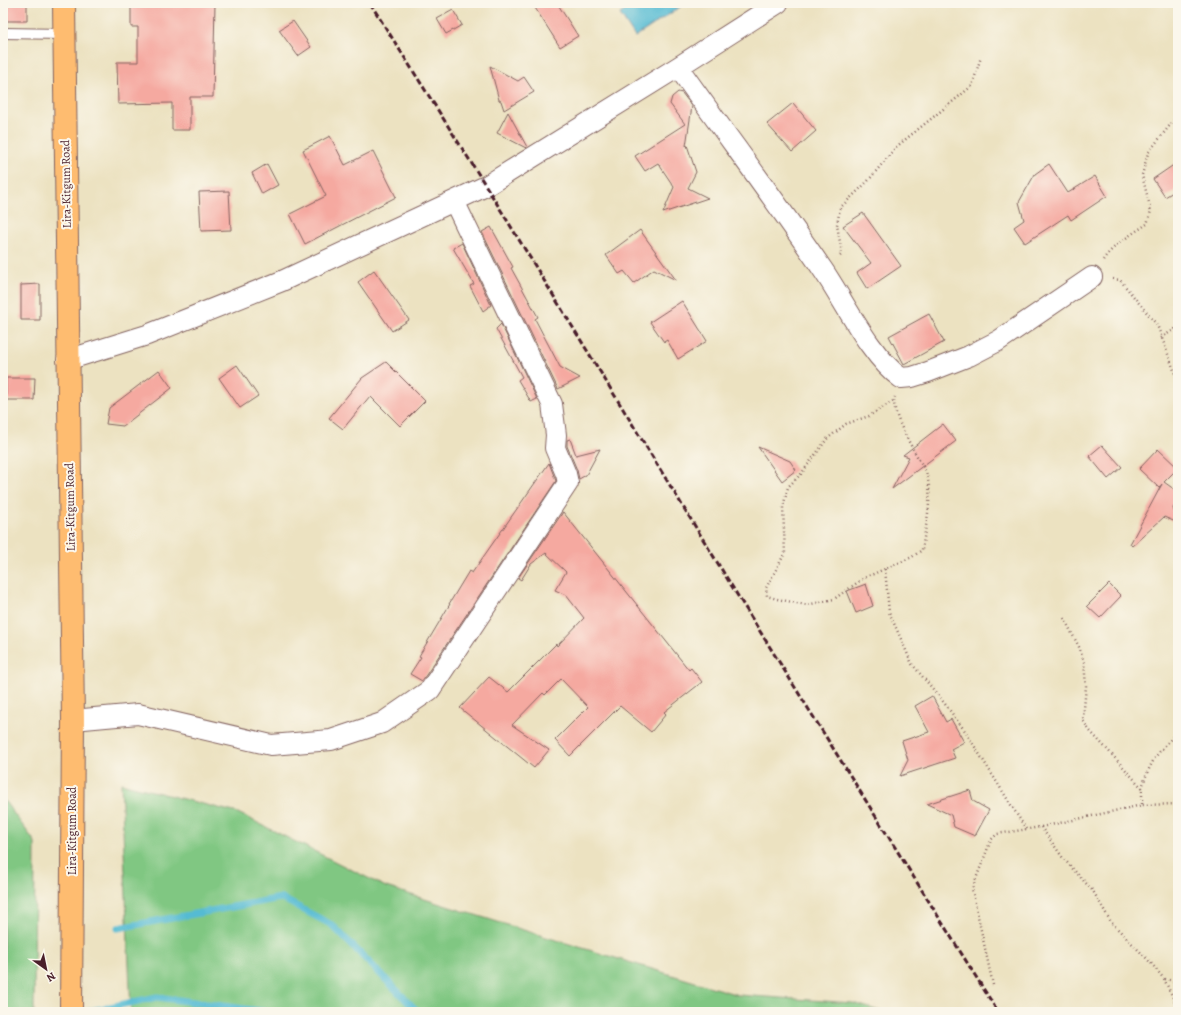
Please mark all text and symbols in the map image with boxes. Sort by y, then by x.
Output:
street label: Lira-Kitgum Road [57,139,75,228]
street label: Lira-Kitgum Road [61,462,79,551]
street label: Lira-Kitgum Road [64,786,80,875]
north arrow [26,949,66,989]
text: N [44,968,59,985]

